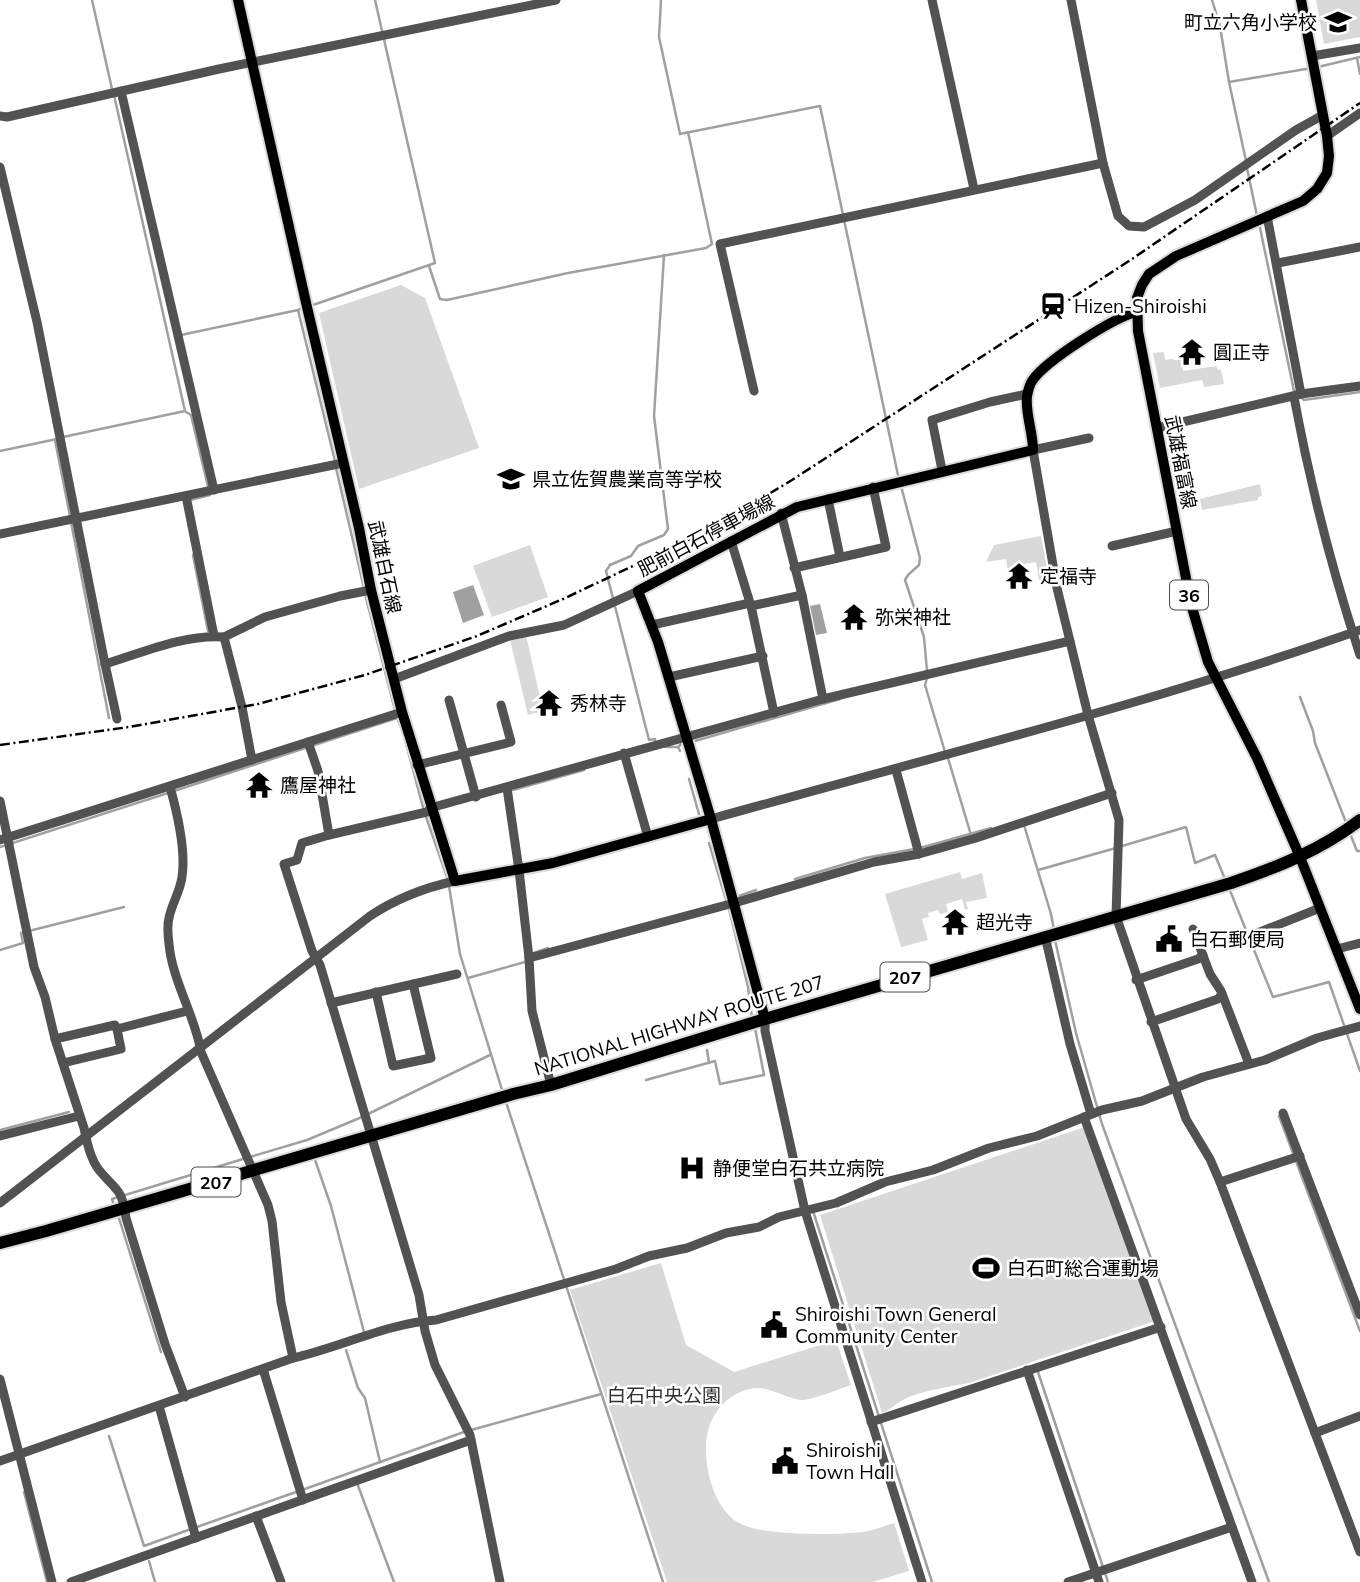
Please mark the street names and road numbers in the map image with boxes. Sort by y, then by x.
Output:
street label: 武雄福富線 [1160,413,1202,511]
street label: 肥前白石停車場線 [633,489,779,581]
street label: 武雄白石線 [363,518,407,616]
road number: 36 [1170,580,1208,610]
road number: 207 [880,962,930,992]
street label: NATIONAL HIGHWAY ROUTE 207 [531,969,827,1081]
road number: 207 [192,1168,241,1196]

